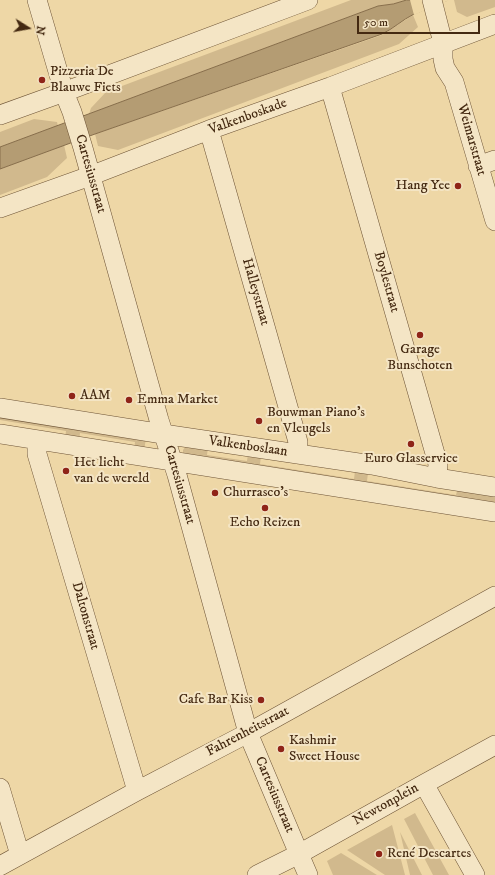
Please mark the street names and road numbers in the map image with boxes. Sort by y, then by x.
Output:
street label: Valkenboskade [207,95,289,139]
street label: Weimarstraat [453,102,489,178]
street label: Cartesiusstraat [71,133,109,215]
street label: Boylestraat [369,250,403,314]
street label: Halleystraat [237,256,273,328]
street label: Valkenboslaan [207,433,289,461]
street label: Cartesiusstraat [160,444,198,526]
street label: Daltonstraat [67,580,103,652]
street label: Fahrenheitstraat [204,703,292,761]
street label: Cartesiusstraat [250,754,298,836]
street label: Newtonplein [350,780,422,830]

